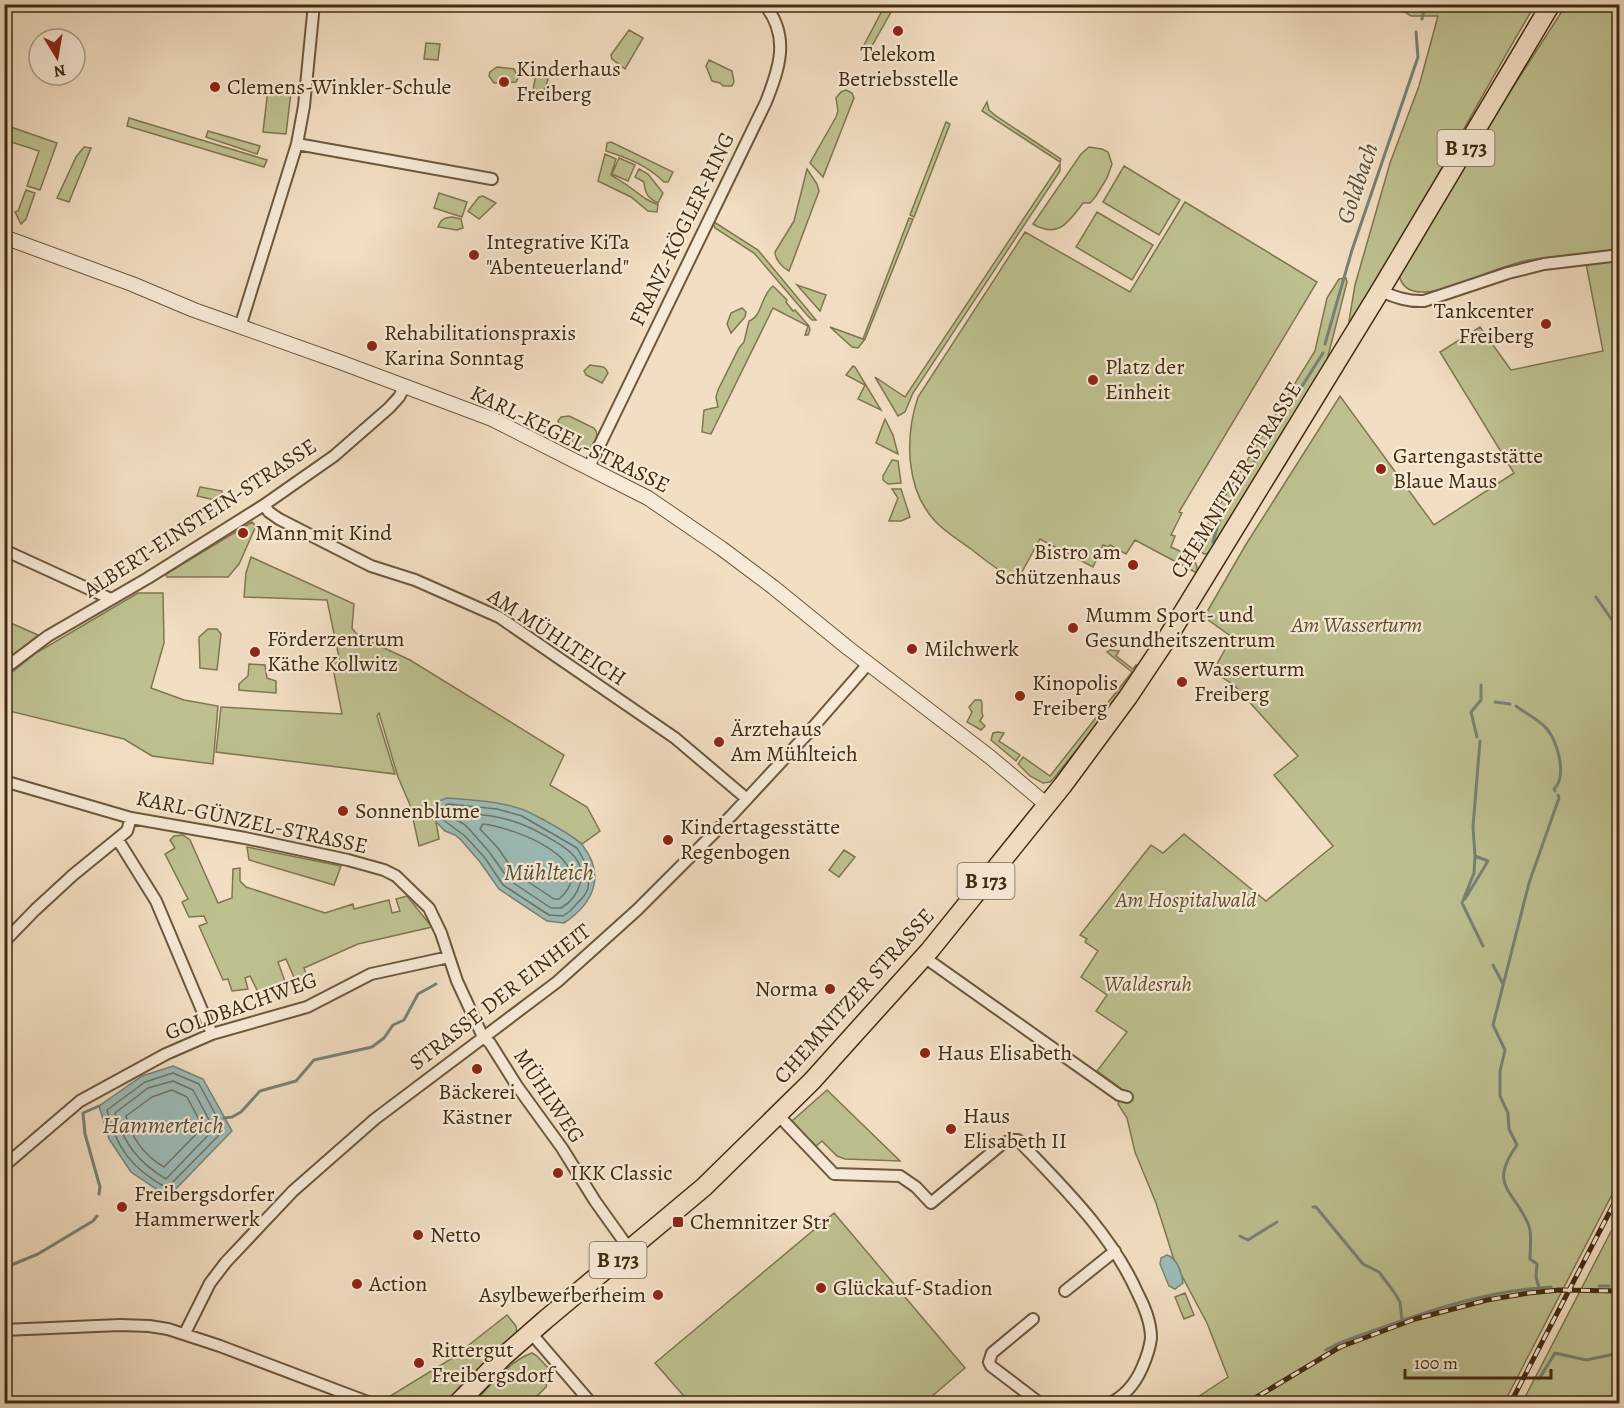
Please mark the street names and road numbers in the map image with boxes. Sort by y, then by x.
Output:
street label: FRANZ-KÖGLER-RING [622,127,742,331]
road number: B 173 [1438,130,1494,166]
street label: CHEMNITZER STRASSE [1163,376,1309,584]
street label: KARL-KEGEL-STRASSE [465,378,675,500]
street label: ALBERT-EINSTEIN-STRASSE [77,431,322,605]
street label: AM MÜHLTEICH [481,580,632,693]
street label: KARL-GÜNZEL-STRASSE [133,783,371,861]
road number: B 173 [958,863,1014,899]
street label: CHEMNITZER STRASSE [767,902,941,1090]
street label: STRASSE DER EINHEIT [403,917,597,1077]
street label: GOLDBACHWEG [161,965,321,1047]
street label: MÜHLWEG [506,1043,592,1149]
road number: B 173 [590,1242,646,1278]

